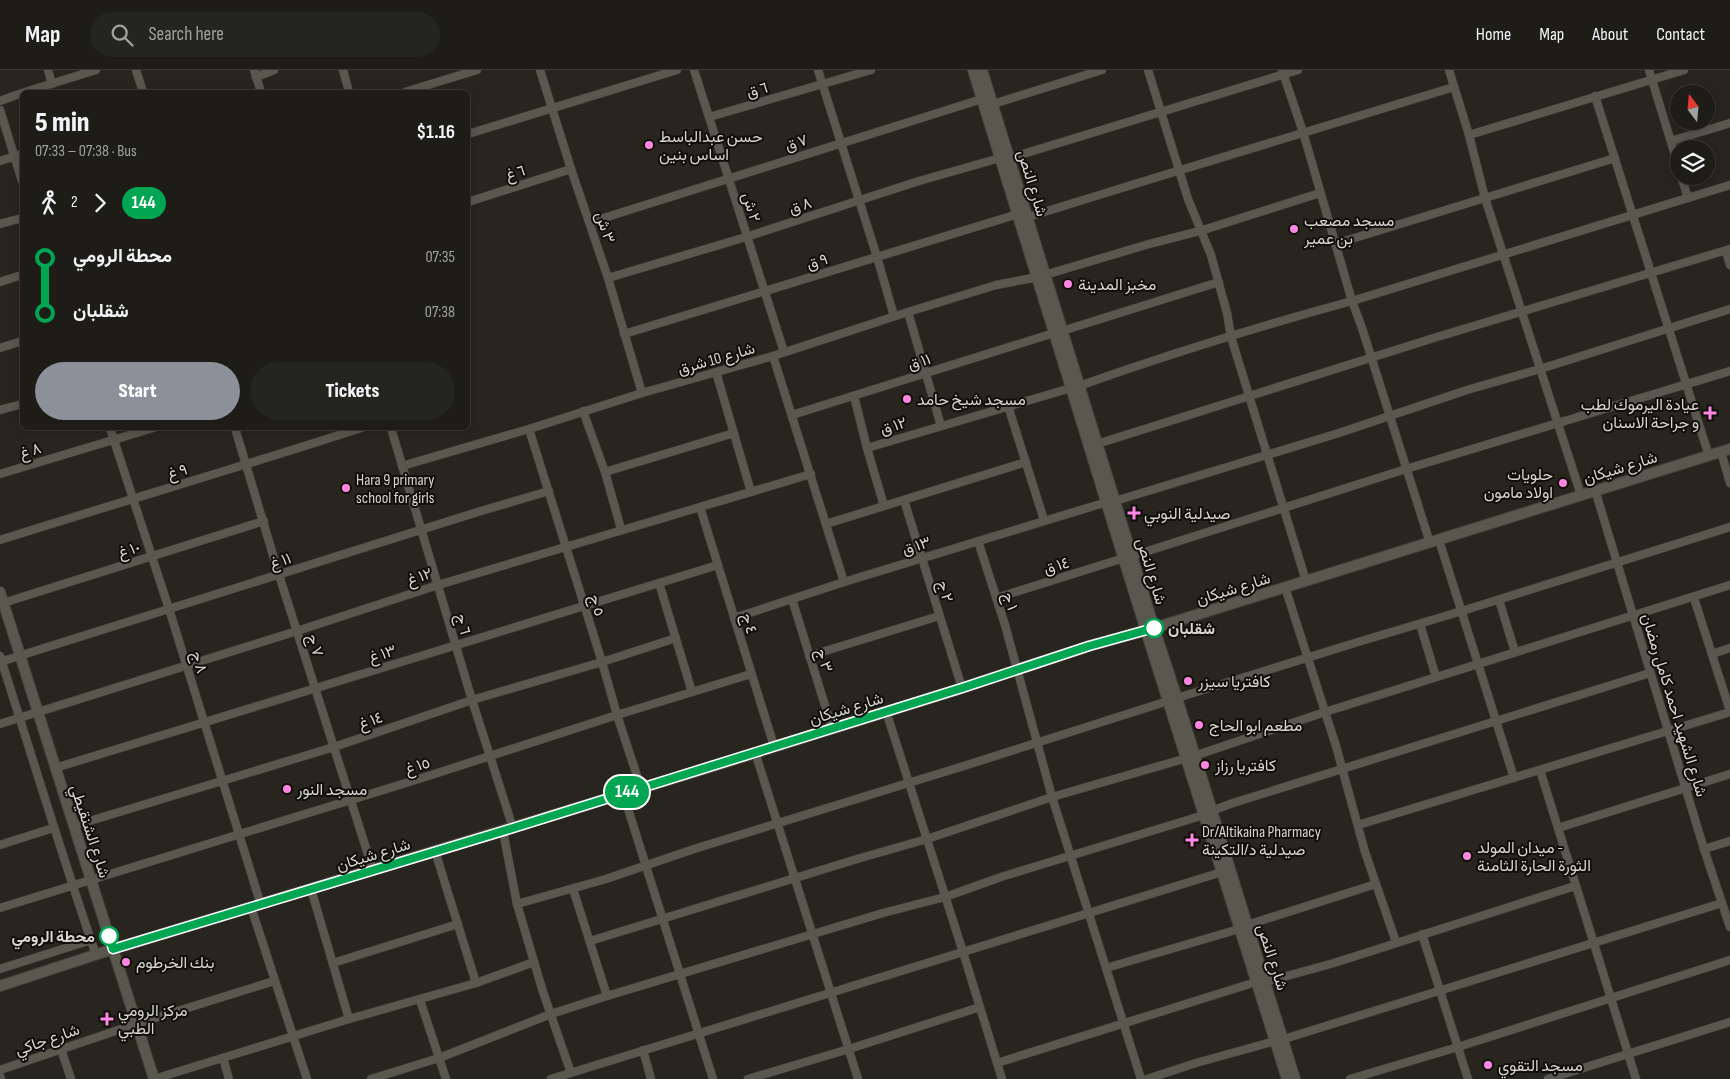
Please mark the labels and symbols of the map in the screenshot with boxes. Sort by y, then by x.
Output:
street label: ٦ ق [744,78,770,103]
north arrow [1670,85,1715,130]
place label: حسن عبدالباسط اساس بنين [659,128,763,165]
street label: ٧ ق [783,131,810,156]
marker: حسن عبدالباسط اساس بنين [643,139,655,151]
street label: شارع النص [1011,148,1051,219]
street label: ٦ غ [503,161,528,187]
street label: ٢ ش [737,190,764,224]
street label: ٨ ق [787,194,814,219]
street label: ٣ ش [591,209,619,246]
place label: مسجد مصعب بن عمير [1303,212,1394,249]
marker: مسجد مصعب بن عمير [1288,223,1300,235]
street label: ٩ ق [804,250,830,275]
place label: مخبز المدينة [1078,276,1156,295]
marker: مخبز المدينة [1062,278,1074,290]
street label: شارع 10 شرق [676,339,757,380]
street label: ١١ ق [906,350,933,375]
place label: مسجد شيخ حامد [917,391,1026,411]
marker: مسجد شيخ حامد [901,393,913,405]
place label: عيادة اليرموك لطب و جراحة الاسنان [1581,396,1699,433]
marker: عيادة اليرموك لطب و جراحة الاسنان [1703,406,1717,420]
street label: ١٢ ق [878,413,909,439]
street label: ٨ غ [17,439,44,465]
street label: شارع شيكان [1581,448,1660,490]
street label: ٩ غ [165,461,190,485]
place label: حلويات اولاد مامون [1484,466,1553,503]
place label: Hara 9 primary school for girls [356,471,435,508]
marker: حلويات اولاد مامون [1557,477,1569,489]
marker: Hara 9 primary school for girls [340,482,352,494]
place label: صيدلية النوبي [1144,505,1230,527]
marker: صيدلية النوبي [1128,507,1140,519]
street label: ١٣ ق [900,533,933,560]
street label: شارع النص [1130,536,1170,607]
street label: ١٠ غ [116,538,144,564]
street label: ١١ غ [267,549,294,575]
street label: ١٤ ق [1041,554,1071,579]
street label: ١٢ غ [404,564,435,591]
street label: شارع شيكان [1194,569,1273,611]
street label: ٢ ج [931,578,957,605]
street label: ١ ج [997,590,1021,613]
street label: ٥ ج [583,592,609,619]
street label: ٤ ج [736,611,761,636]
street label: شارع الشهيد احمد كامل رمضان [1636,611,1711,800]
street label: ٦ ج [450,612,474,637]
marker: شقلبان [1144,618,1164,638]
place label: شقلبان [1168,620,1215,639]
street label: ٧ ج [301,632,327,659]
street label: ١٣ غ [366,641,399,669]
street label: ٣ ج [810,646,836,675]
street label: ٨ ج [185,649,211,676]
place label: كافتريا سيزر [1197,673,1271,692]
marker: كافتريا سيزر [1182,675,1194,687]
street label: شارع شيكان [807,689,886,731]
street label: ١٤ غ [356,708,385,735]
place label: مطعم ابو الحاج [1209,717,1302,737]
marker: مطعم ابو الحاج [1193,719,1205,731]
street label: ١٥ غ [402,753,433,780]
place label: كافتريا رزاز [1214,757,1276,776]
marker: كافتريا رزاز [1199,759,1211,771]
line badge: 144 [598,776,656,808]
place label: مسجد النور [296,781,367,800]
street label: شارع الشنقيطي [63,782,114,881]
marker: مسجد النور [281,783,293,795]
place label: Dr/Altikaina Pharmacy صيدلية د/التكينة [1202,823,1321,860]
marker: Dr/Altikaina Pharmacy صيدلية د/التكينة [1186,834,1198,846]
street label: شارع شيكان [334,835,413,877]
place label: ميدان المولد - الثورة الحارة الثامنة [1477,839,1591,876]
marker: ميدان المولد - الثورة الحارة الثامنة [1461,850,1473,862]
street label: شارع النص [1251,922,1291,993]
marker: محطة الرومي [99,926,119,946]
place label: محطة الرومي [12,928,95,950]
place label: بنك الخرطوم [136,954,214,973]
marker: بنك الخرطوم [120,956,132,968]
place label: مركز الرومي الطبي [118,1002,188,1042]
marker: مركز الرومي الطبي [100,1012,114,1026]
street label: شارع جاكي [13,1021,83,1063]
place label: مسجد التقوي [1498,1057,1583,1079]
marker: مسجد التقوي [1482,1059,1494,1071]

